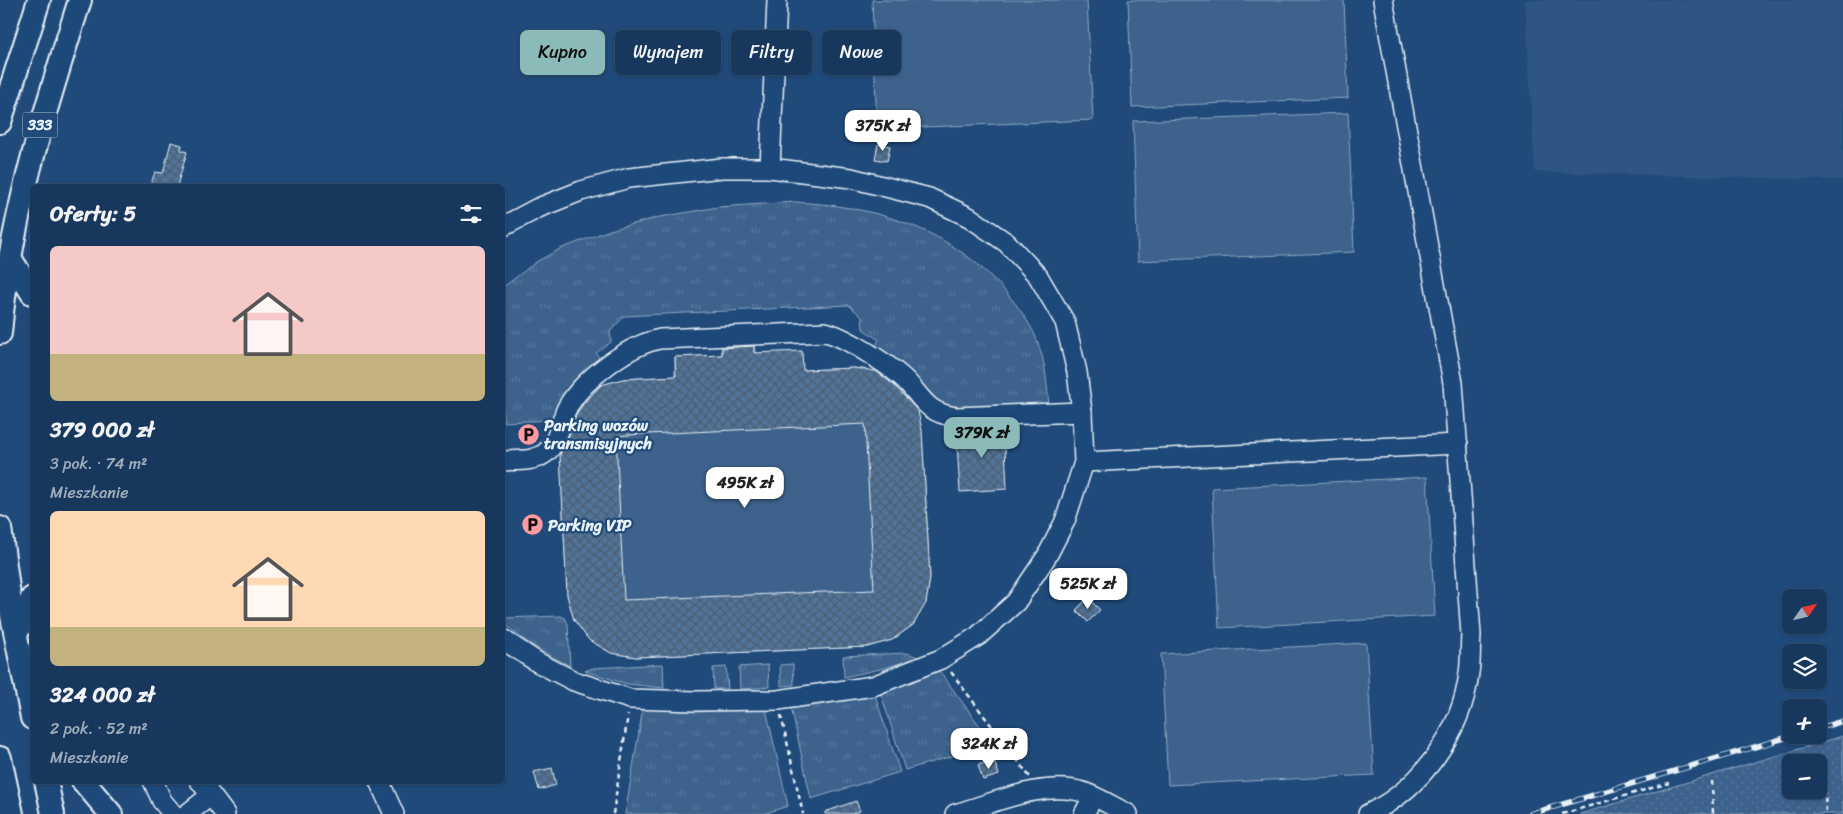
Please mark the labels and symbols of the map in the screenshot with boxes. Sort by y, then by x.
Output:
pin: 375K zł [837,110,929,152]
road number: 333 [22,112,58,138]
place label: Parking wozów transmisyjnych [544,411,652,458]
pin: 379K zł [936,416,1028,459]
parking icon: Parking wozów transmisyjnych [516,422,540,446]
pin: 495K zł [699,466,791,509]
place label: Parking VIP [548,511,632,540]
parking icon: Parking VIP [520,513,544,537]
pin: 525K zł [1042,568,1134,610]
north arrow [1782,589,1828,634]
pin: 324K zł [943,728,1035,770]

